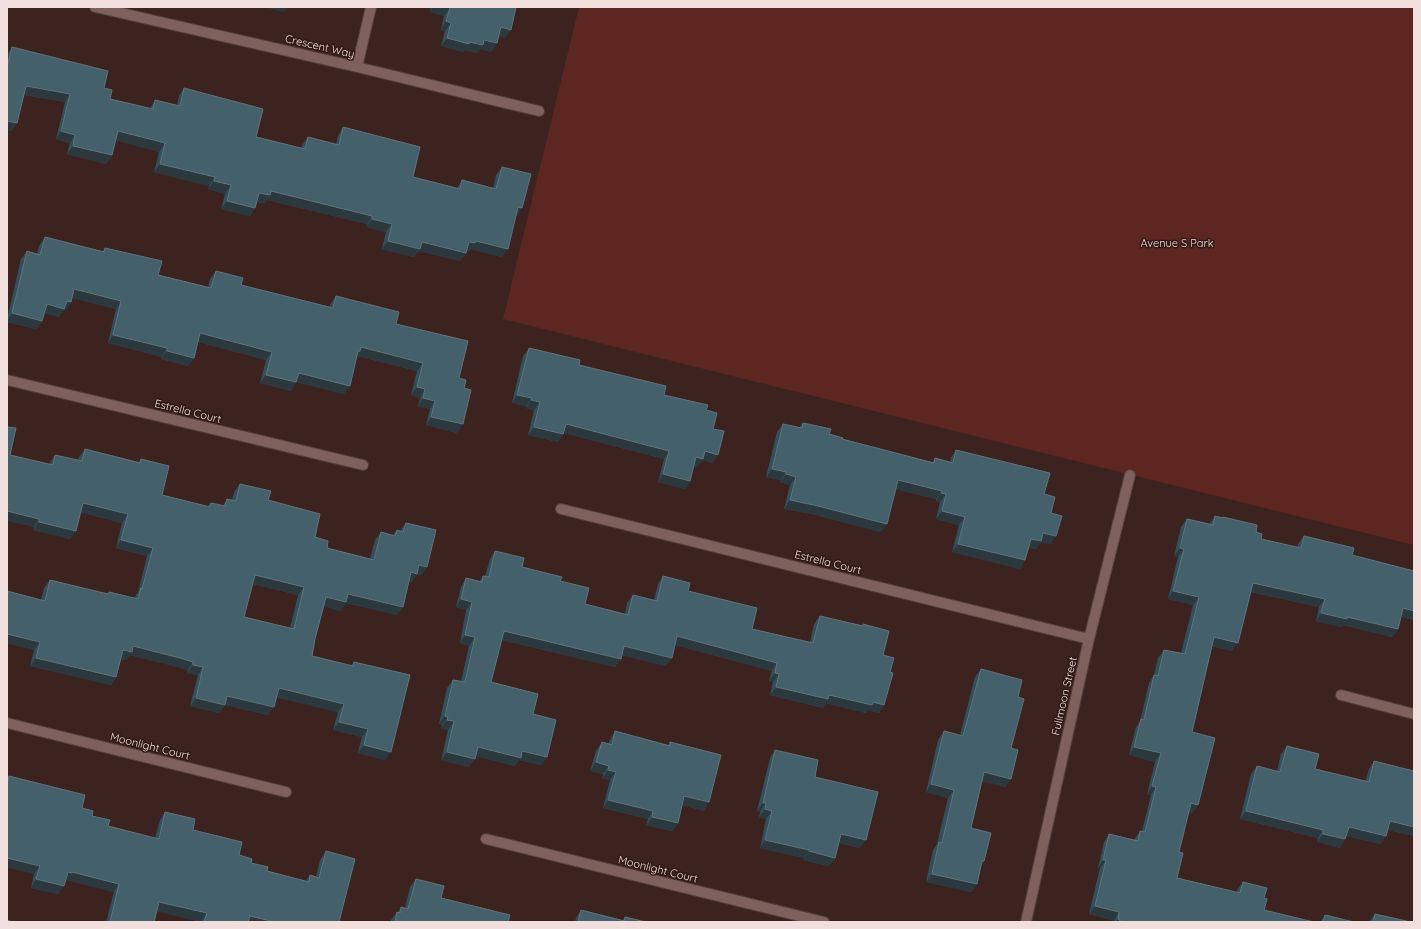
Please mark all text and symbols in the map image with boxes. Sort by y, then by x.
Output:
street label: Crescent Way [284,31,356,61]
park label: Avenue S Park [1140,236,1214,250]
street label: Estrella Court [153,396,223,426]
street label: Estrella Court [793,547,863,577]
street label: Fullmoon Street [1048,655,1080,737]
street label: Moonlight Court [109,729,192,763]
street label: Moonlight Court [617,852,700,886]

